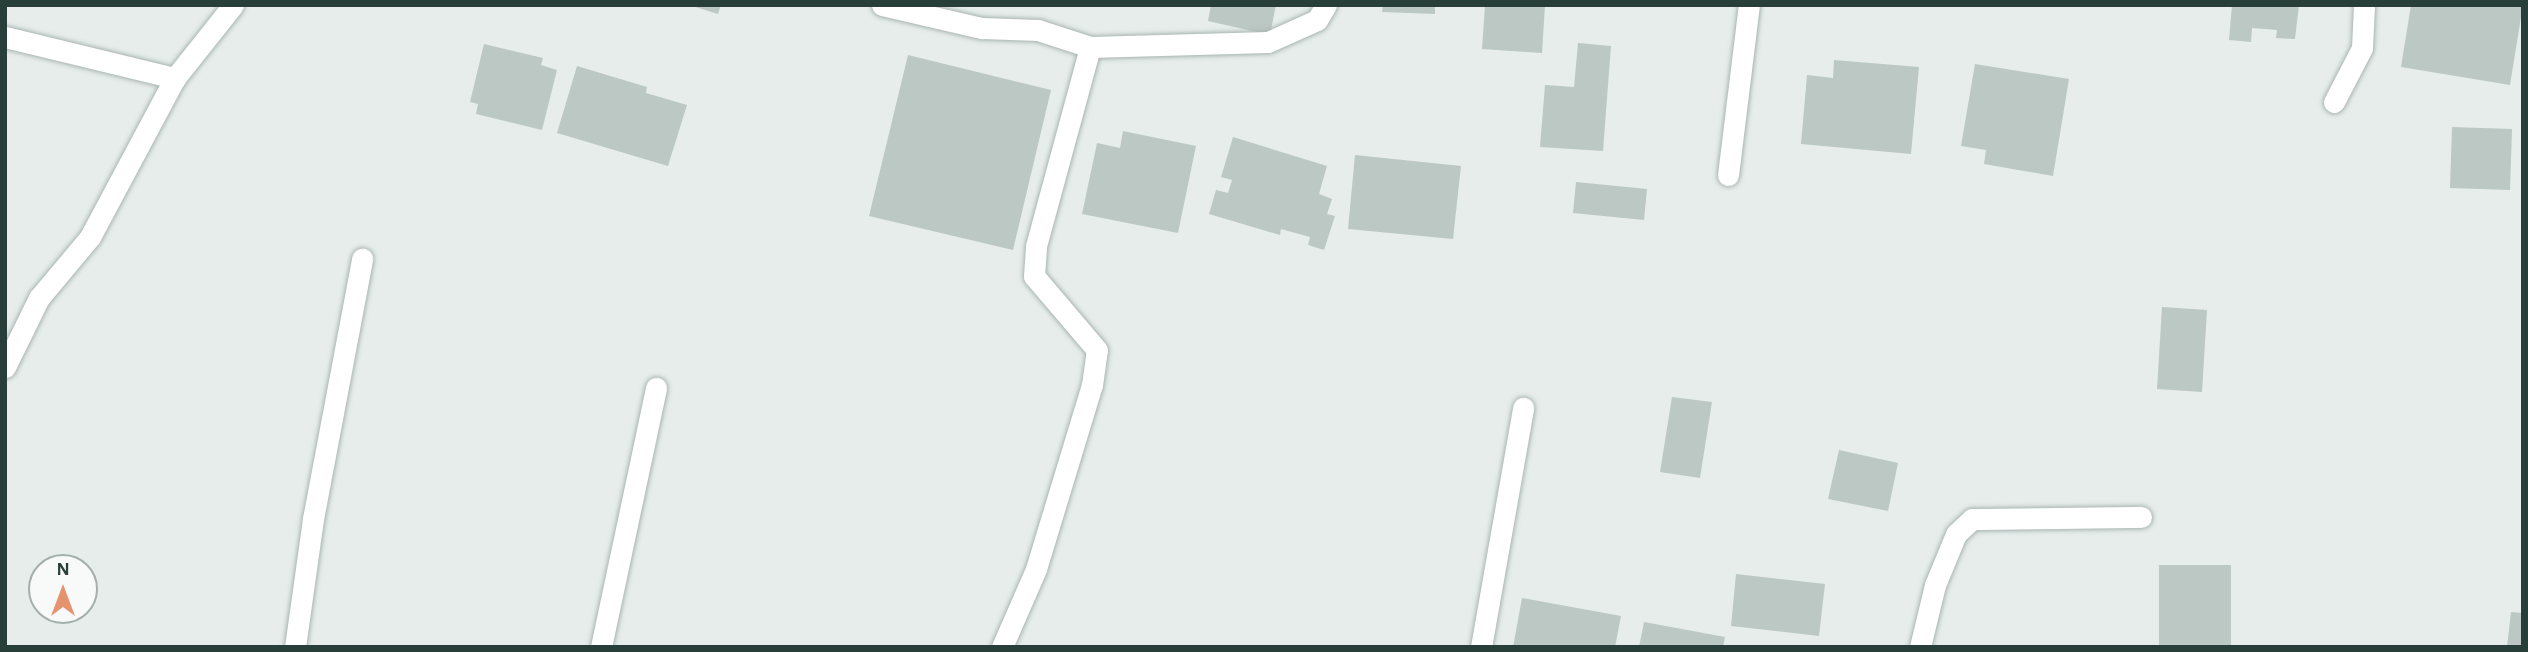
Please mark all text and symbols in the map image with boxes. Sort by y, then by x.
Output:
north arrow [28,554,98,624]
text: N [56,560,70,579]

